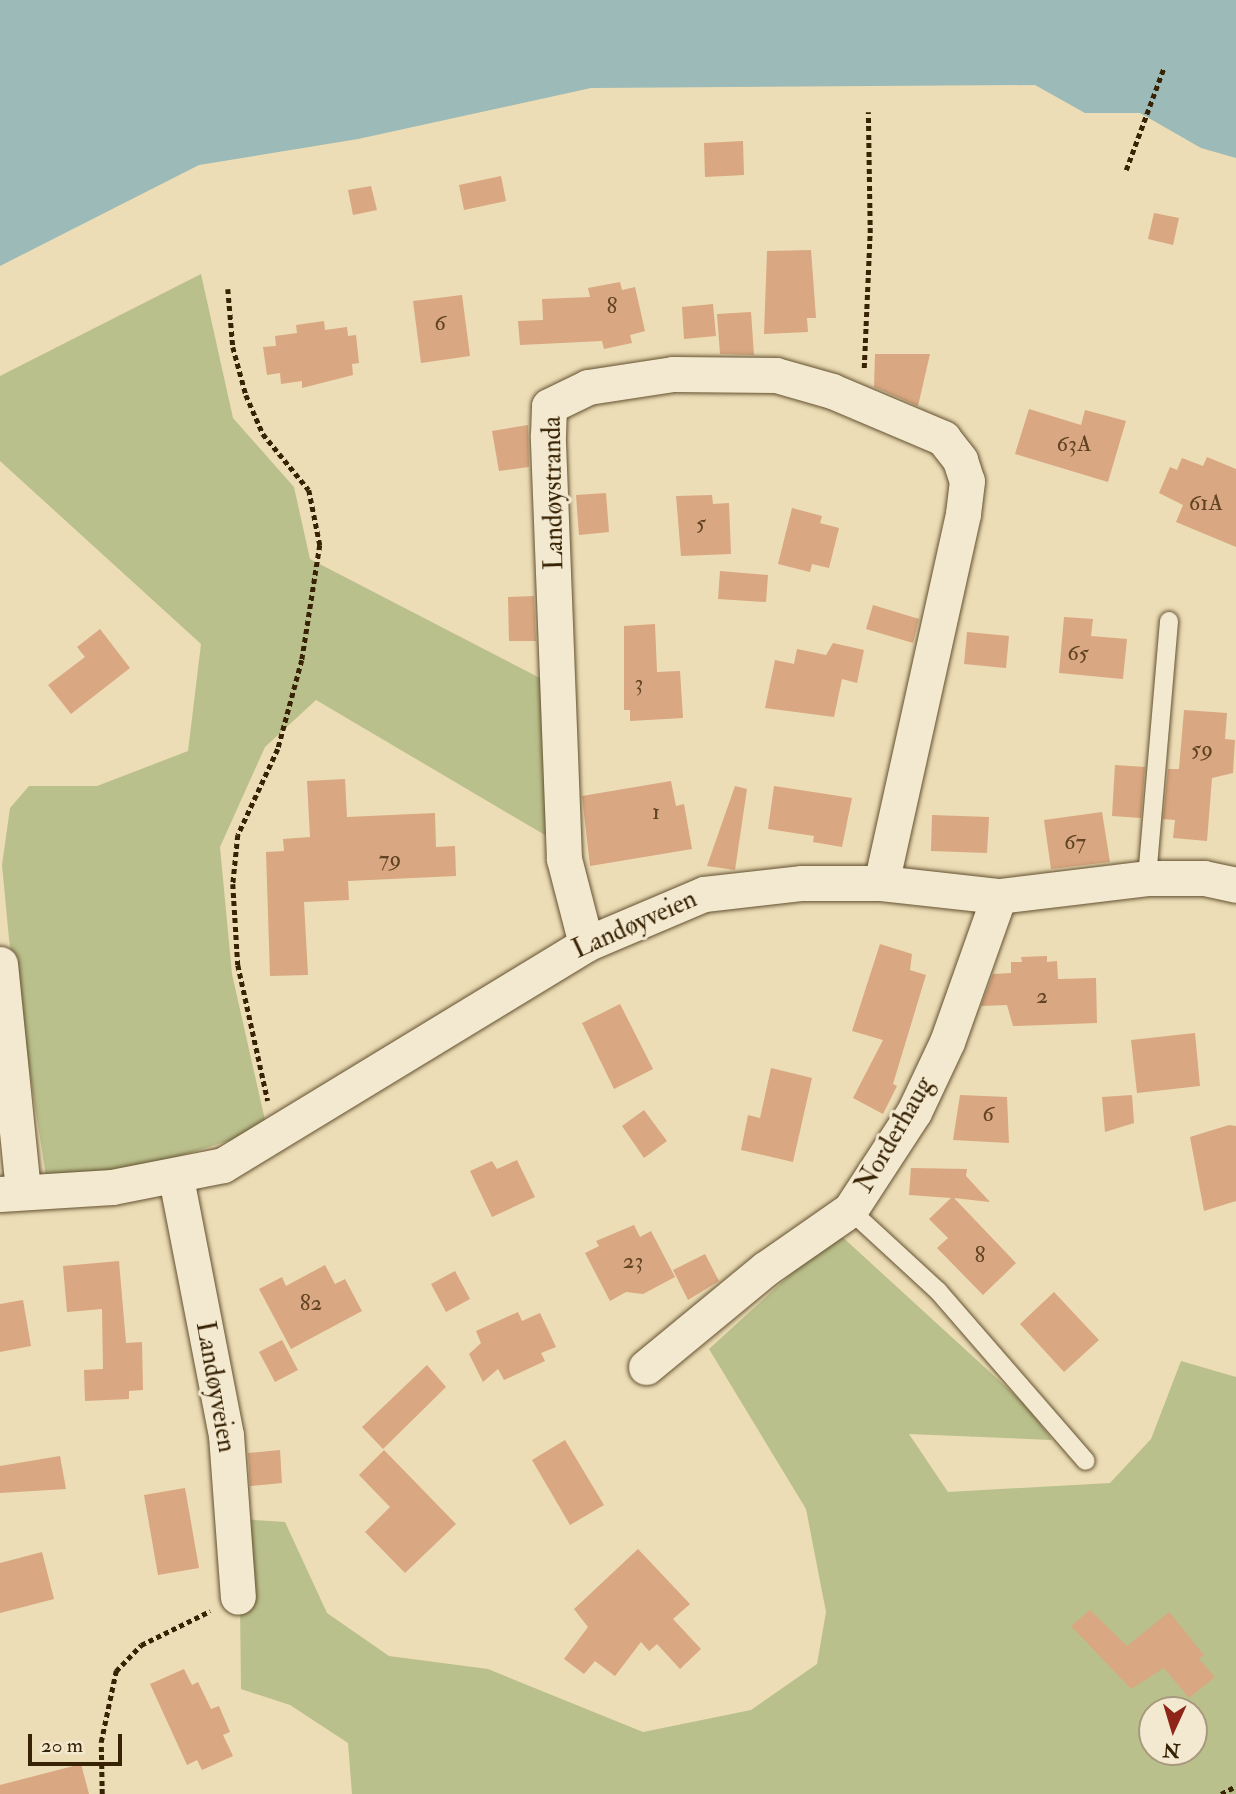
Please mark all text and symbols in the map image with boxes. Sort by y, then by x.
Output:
house number: 8 [607,292,617,320]
house number: 6 [434,309,446,337]
street label: Landøystranda [537,416,571,570]
house number: 63A [1056,430,1092,458]
house number: 61A [1189,489,1223,517]
house number: 5 [696,509,706,537]
house number: 65 [1067,639,1089,667]
house number: 3 [635,669,643,697]
house number: 59 [1191,735,1213,763]
house number: 1 [652,798,660,826]
house number: 67 [1064,828,1086,856]
house number: 79 [379,845,401,873]
street label: Landøyveien [568,884,702,966]
house number: 2 [1036,982,1048,1010]
street label: Norderhaug [849,1072,941,1198]
house number: 6 [982,1100,994,1128]
house number: 8 [975,1241,985,1269]
house number: 23 [623,1247,643,1275]
house number: 82 [300,1289,322,1317]
street label: Landøyveien [188,1319,242,1455]
north arrow [1138,1696,1208,1766]
scale bar [32,1720,126,1764]
text: 20 m [41,1732,83,1759]
text: N [1162,1737,1181,1763]

